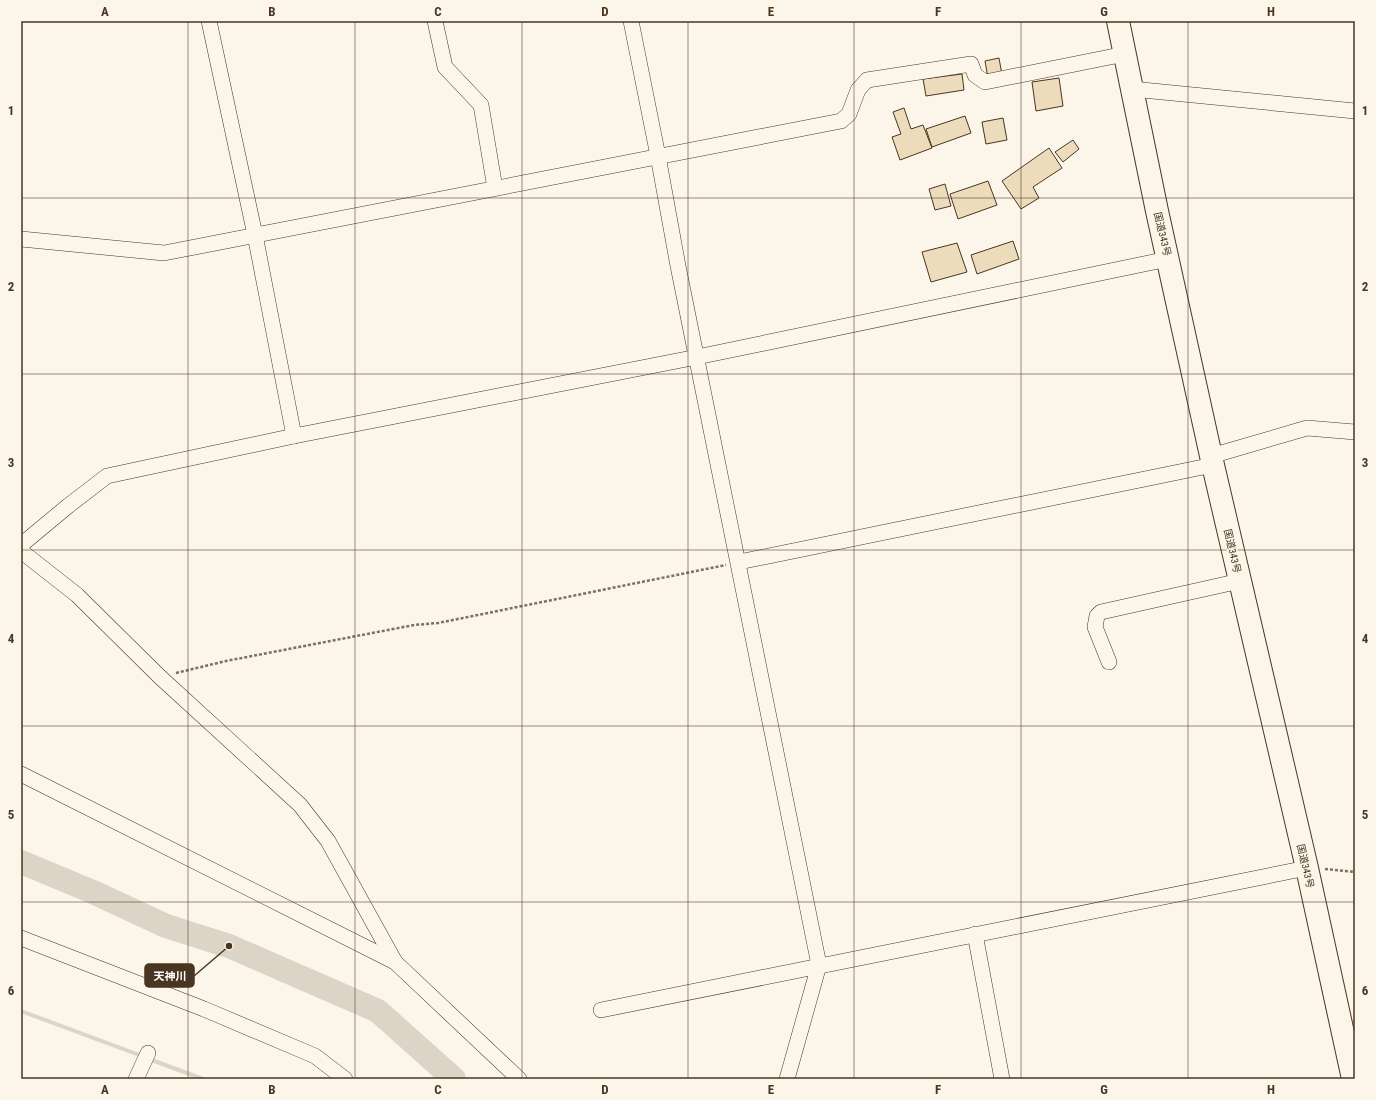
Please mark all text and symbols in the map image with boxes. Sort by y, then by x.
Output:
text: A [101,4,109,19]
text: B [268,4,276,19]
text: C [434,4,442,19]
text: D [601,4,609,19]
text: E [768,4,775,19]
text: F [935,4,941,19]
text: G [1100,4,1108,19]
text: H [1267,4,1275,19]
text: 1 [8,103,14,118]
text: 1 [1362,103,1368,118]
street label: 国道343号 [1152,211,1173,257]
text: 2 [8,279,15,294]
text: 2 [1362,279,1369,294]
text: 3 [8,455,14,470]
text: 3 [1362,455,1368,470]
street label: 国道343号 [1222,528,1243,574]
text: 4 [8,631,15,646]
text: 4 [1362,631,1369,646]
text: 5 [8,807,15,822]
text: 5 [1362,807,1369,822]
street label: 国道343号 [1295,843,1316,889]
callout: 天神川 [145,964,194,987]
text: 天神川 [154,970,187,983]
text: 6 [8,983,15,998]
text: 6 [1362,983,1369,998]
text: A [101,1082,109,1097]
text: B [268,1082,276,1097]
text: C [434,1082,442,1097]
text: D [601,1082,609,1097]
text: E [768,1082,775,1097]
text: F [935,1082,941,1097]
text: G [1100,1082,1108,1097]
text: H [1267,1082,1275,1097]

